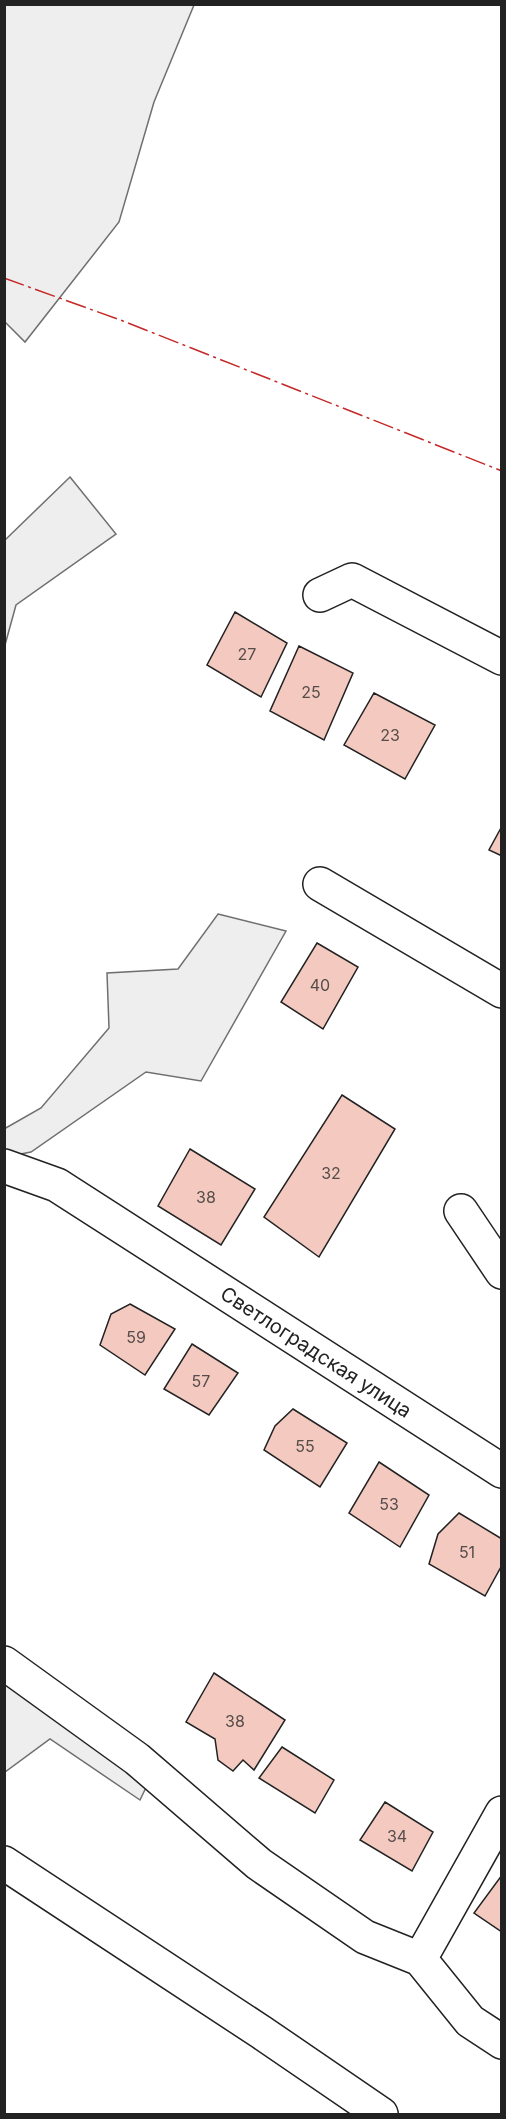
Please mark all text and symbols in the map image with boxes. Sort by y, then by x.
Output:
house number: 27 [238,644,256,664]
house number: 25 [301,682,321,702]
house number: 23 [380,725,400,745]
house number: 40 [310,975,330,995]
house number: 32 [321,1163,341,1183]
house number: 38 [196,1187,216,1207]
street label: Светлоградская улица [216,1281,416,1423]
house number: 59 [126,1327,146,1347]
house number: 57 [192,1371,210,1391]
house number: 55 [295,1436,315,1456]
house number: 53 [379,1494,399,1514]
house number: 51 [459,1542,475,1562]
house number: 38 [225,1711,245,1731]
house number: 34 [387,1826,407,1846]

